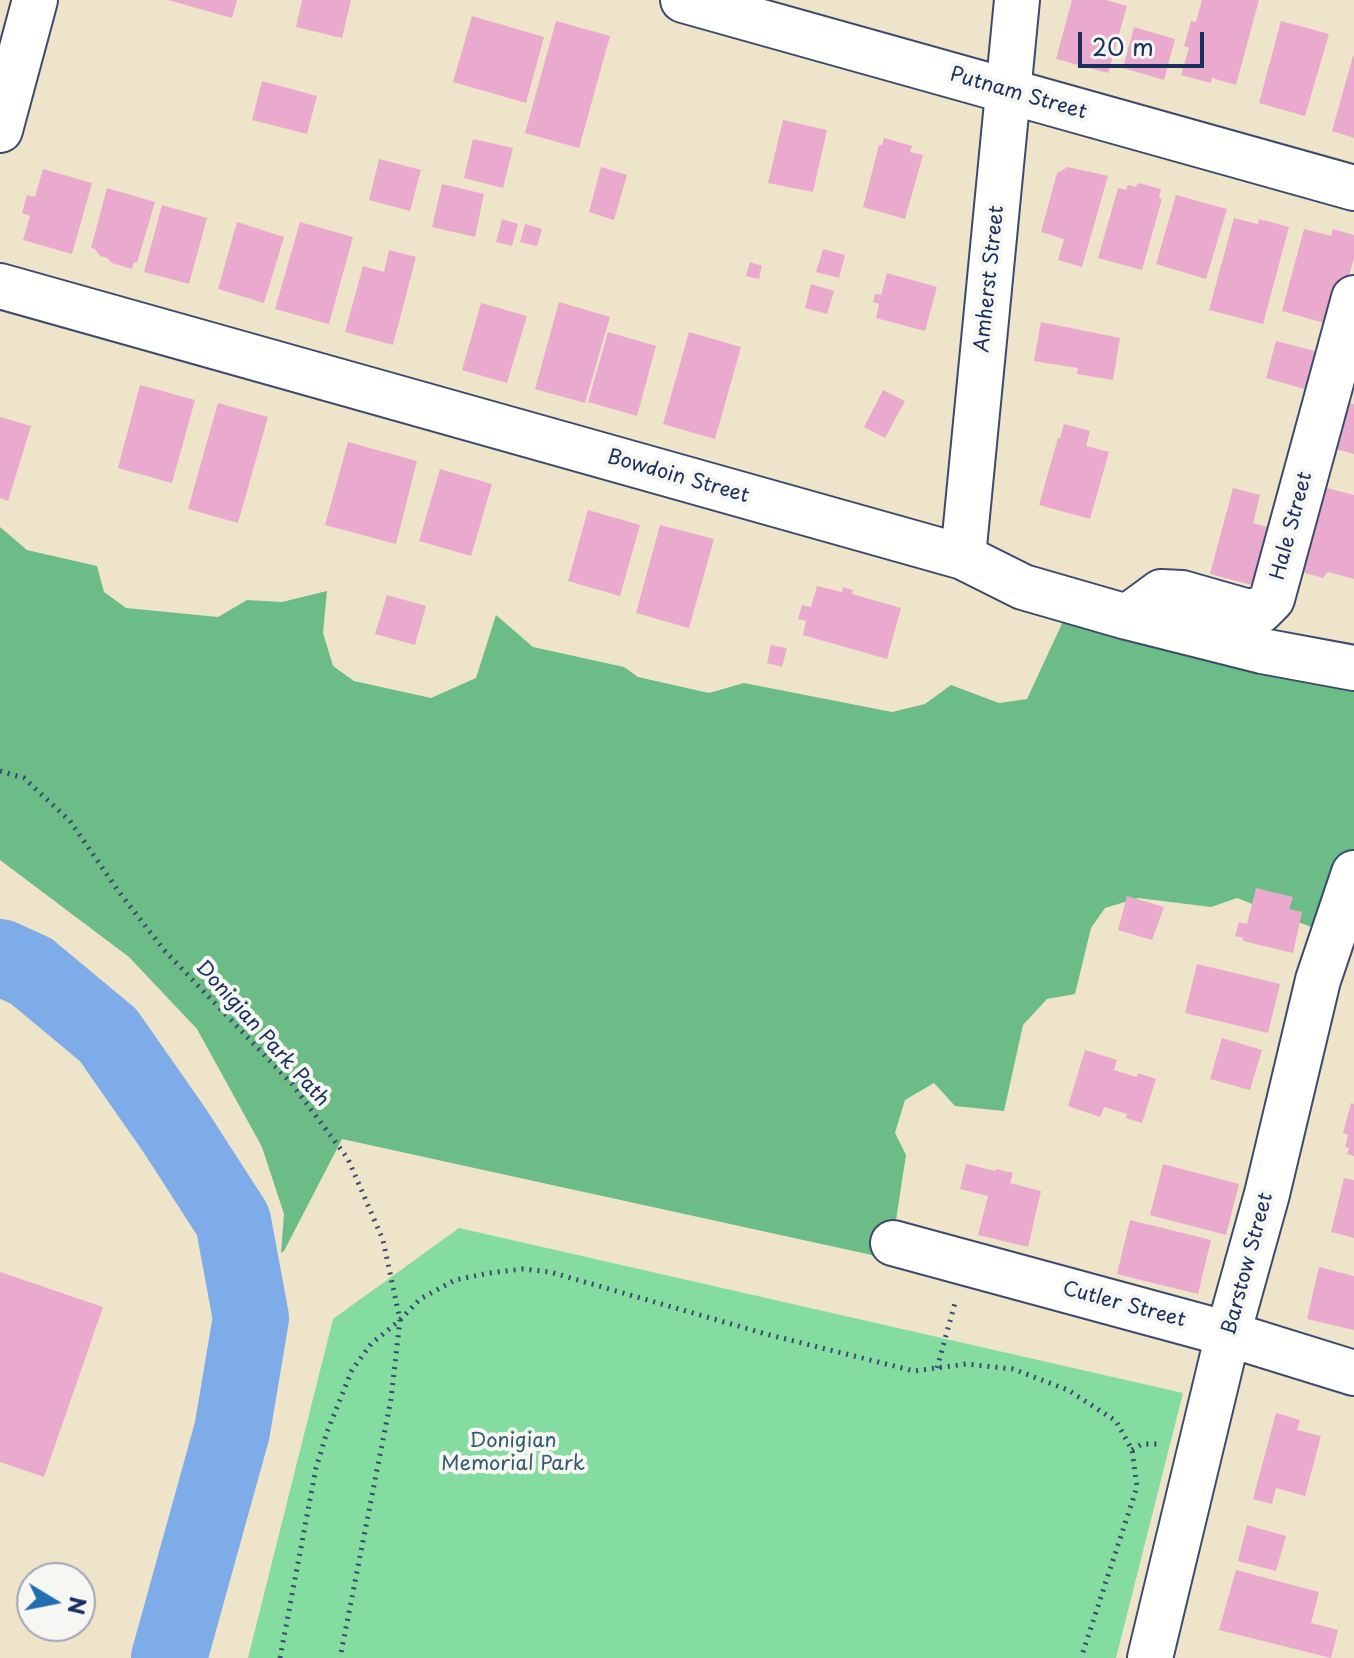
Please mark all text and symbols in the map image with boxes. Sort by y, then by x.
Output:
scale bar [1082,16,1208,66]
text: 20 m [1092,28,1154,64]
street label: Putnam Street [947,63,1089,125]
street label: Amherst Street [970,204,1010,354]
street label: Bowdoin Street [604,445,752,509]
street label: Hale Street [1266,469,1318,583]
street label: Donigian Park Path [190,956,334,1112]
street label: Barstow Street [1217,1190,1279,1338]
street label: Cutler Street [1060,1277,1188,1333]
park label: Donigian Memorial Park [441,1429,585,1476]
north arrow [16,1562,96,1642]
text: N [60,1594,96,1617]

